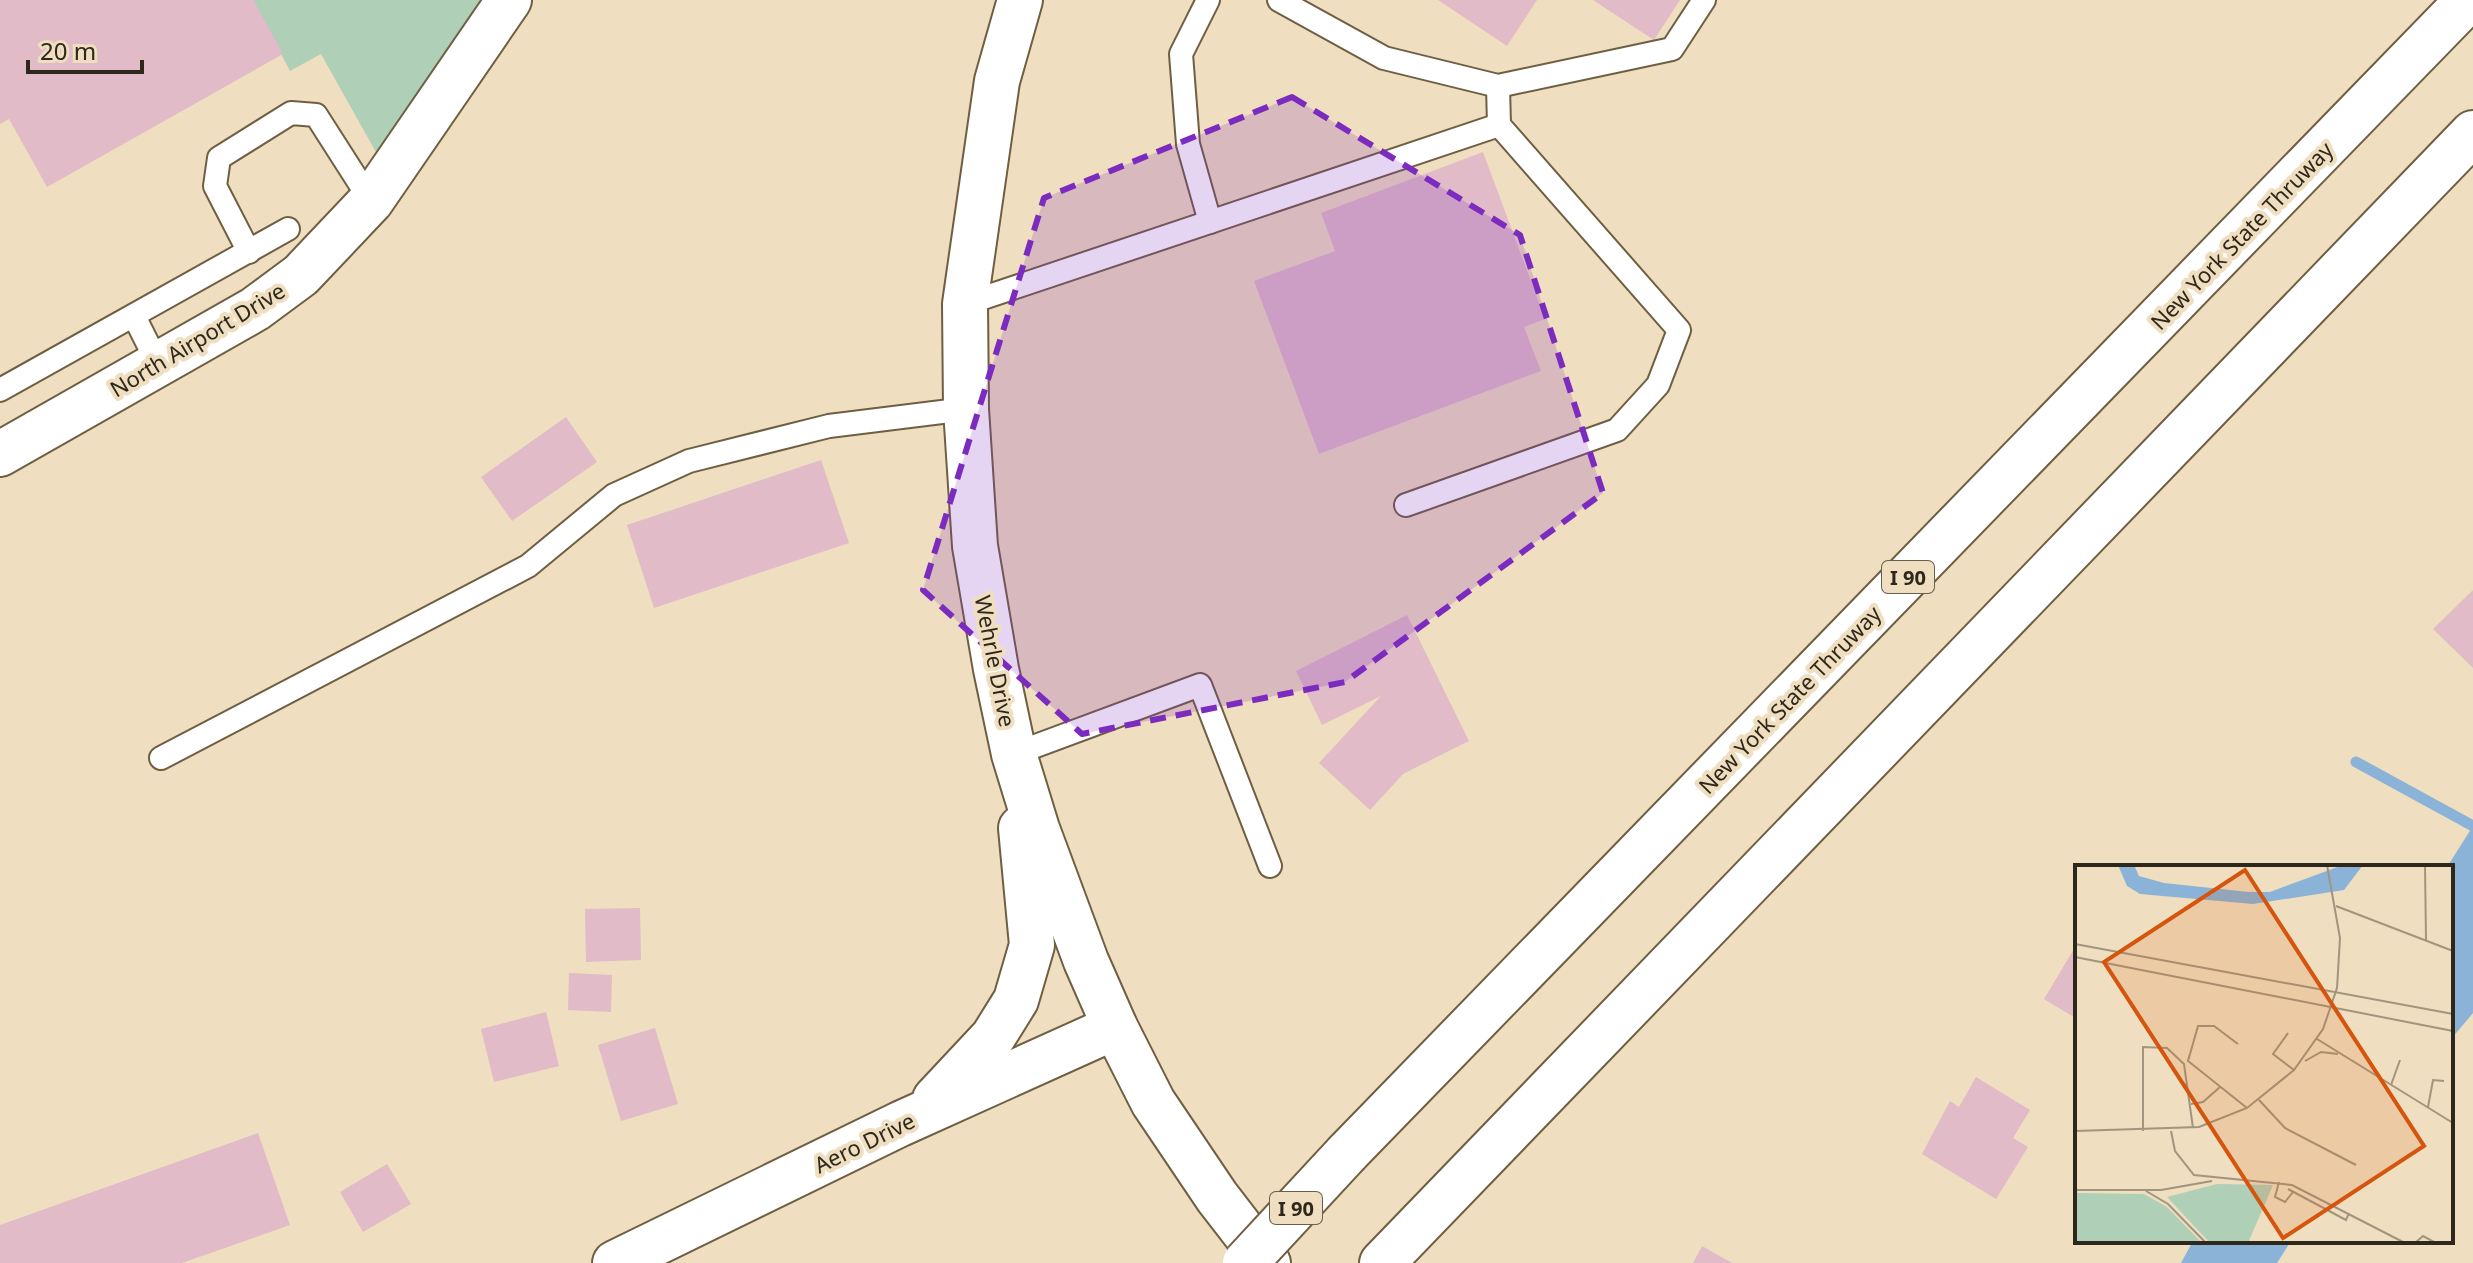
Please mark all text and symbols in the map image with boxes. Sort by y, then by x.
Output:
scale bar [28,24,142,74]
text: 20 m [40,34,96,67]
street label: New York State Thruway [2143,134,2339,336]
street label: North Airport Drive [104,275,290,403]
road number: I 90 [1882,561,1934,593]
street label: Wehrle Drive [969,593,1023,729]
street label: New York State Thruway [1691,598,1887,800]
inset map [2075,865,2453,1243]
street label: Aero Drive [809,1105,919,1179]
road number: I 90 [1270,1192,1322,1224]

